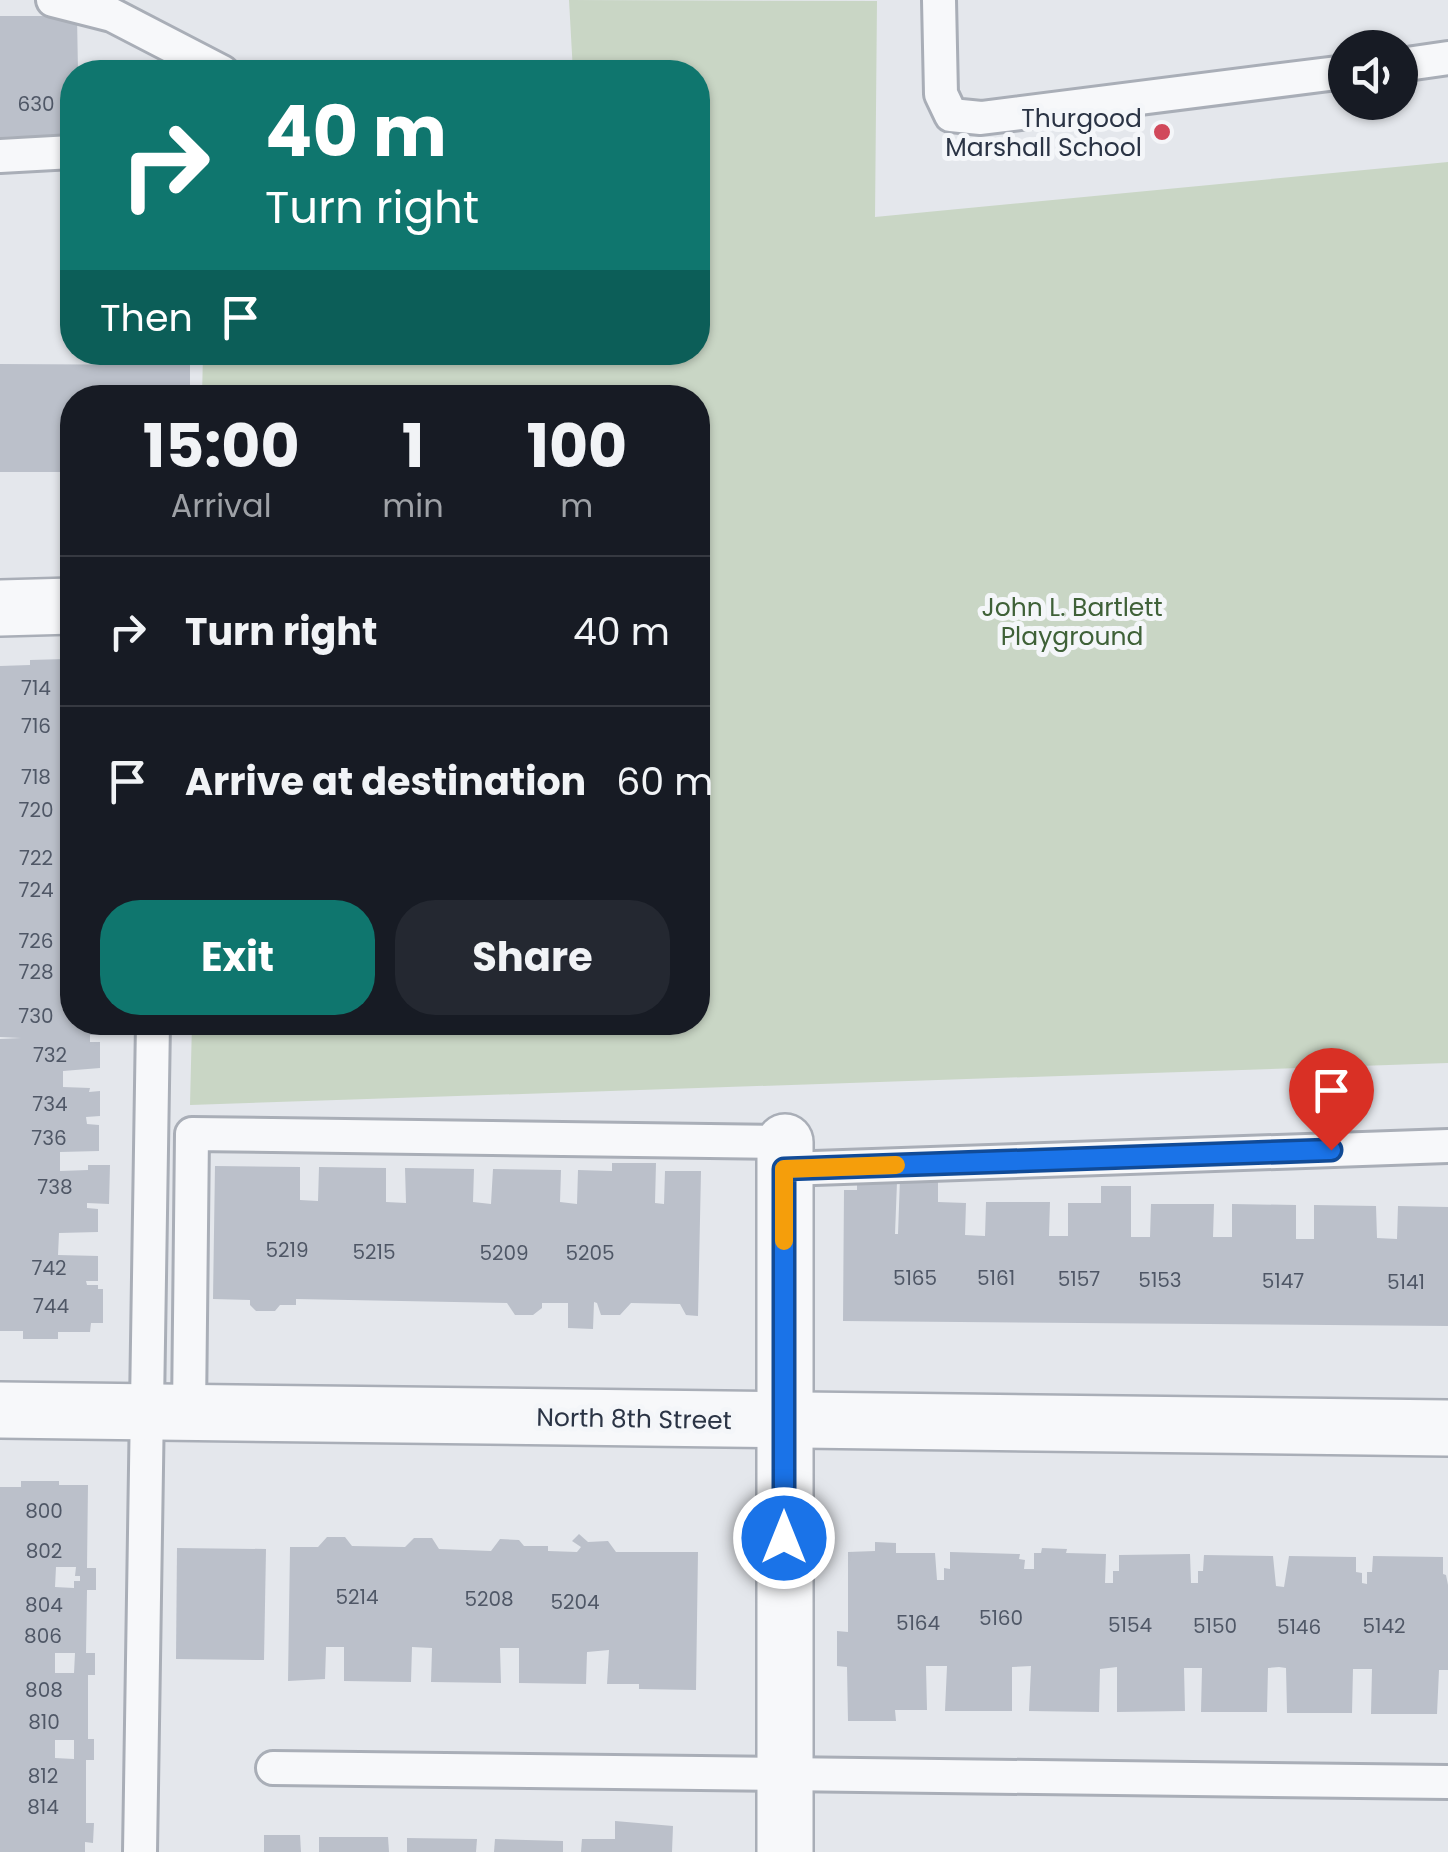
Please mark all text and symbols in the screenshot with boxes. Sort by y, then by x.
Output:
map controls [1328,30,1418,120]
button: sound [1328,30,1418,120]
text: 40 m [265,82,447,181]
house number: 630 [17,90,55,118]
icon: right [100,100,230,230]
place label: Thurgood Marshall School [945,101,1142,165]
marker: Thurgood Marshall School [1151,121,1173,143]
text: Turn right [265,176,479,239]
icon: arrive [213,290,268,345]
text: Then [100,291,193,344]
text: 15:00 [143,404,300,488]
text: 1 [402,404,424,488]
text: 100 [526,404,627,488]
text: Arrival [171,483,272,528]
text: min [382,483,444,528]
text: m [560,483,593,528]
park label: John L. Bartlett Playground [981,590,1163,654]
icon: right [100,604,155,659]
text: Turn right [185,605,377,658]
text: 40 m [573,605,670,658]
house number: 714 [21,674,51,702]
house number: 716 [21,712,51,740]
icon: arrive [100,754,155,809]
text: Arrive at destination [185,755,586,808]
text: 60 m [616,755,714,808]
house number: 718 [21,763,51,791]
house number: 720 [19,796,53,824]
house number: 722 [19,844,53,872]
house number: 724 [19,876,54,904]
button: Exit [100,900,375,1015]
button: Share [395,900,670,1015]
house number: 726 [18,927,54,955]
house number: 728 [18,958,54,986]
house number: 730 [18,1002,54,1030]
house number: 732 [33,1041,67,1069]
pin [1289,1048,1374,1151]
icon: arrive [1304,1063,1359,1118]
house number: 734 [32,1090,68,1118]
house number: 736 [31,1124,67,1152]
house number: 738 [37,1173,73,1201]
house number: 5219 [265,1236,309,1264]
house number: 5215 [352,1238,396,1266]
house number: 5209 [479,1239,529,1267]
house number: 5205 [565,1239,615,1267]
house number: 742 [32,1254,67,1282]
house number: 5165 [893,1264,937,1292]
house number: 5161 [977,1264,1015,1292]
house number: 5157 [1058,1265,1100,1293]
house number: 5153 [1138,1266,1182,1294]
house number: 5147 [1262,1267,1304,1295]
house number: 5141 [1387,1268,1425,1296]
house number: 744 [33,1292,69,1320]
street label: North 8th Street [536,1400,732,1438]
position arrow [732,1486,836,1590]
house number: 800 [25,1497,63,1525]
house number: 802 [26,1537,62,1565]
house number: 5214 [335,1583,379,1611]
house number: 5208 [464,1585,514,1613]
house number: 5204 [550,1588,600,1616]
house number: 804 [25,1591,63,1619]
house number: 5160 [979,1604,1023,1632]
house number: 5164 [896,1609,940,1637]
house number: 5154 [1108,1611,1152,1639]
house number: 5150 [1193,1612,1237,1640]
house number: 5142 [1362,1612,1406,1640]
house number: 5146 [1277,1613,1321,1641]
house number: 806 [24,1622,62,1650]
house number: 808 [25,1676,63,1704]
house number: 810 [28,1708,60,1736]
house number: 812 [28,1762,58,1790]
house number: 814 [27,1793,59,1821]

